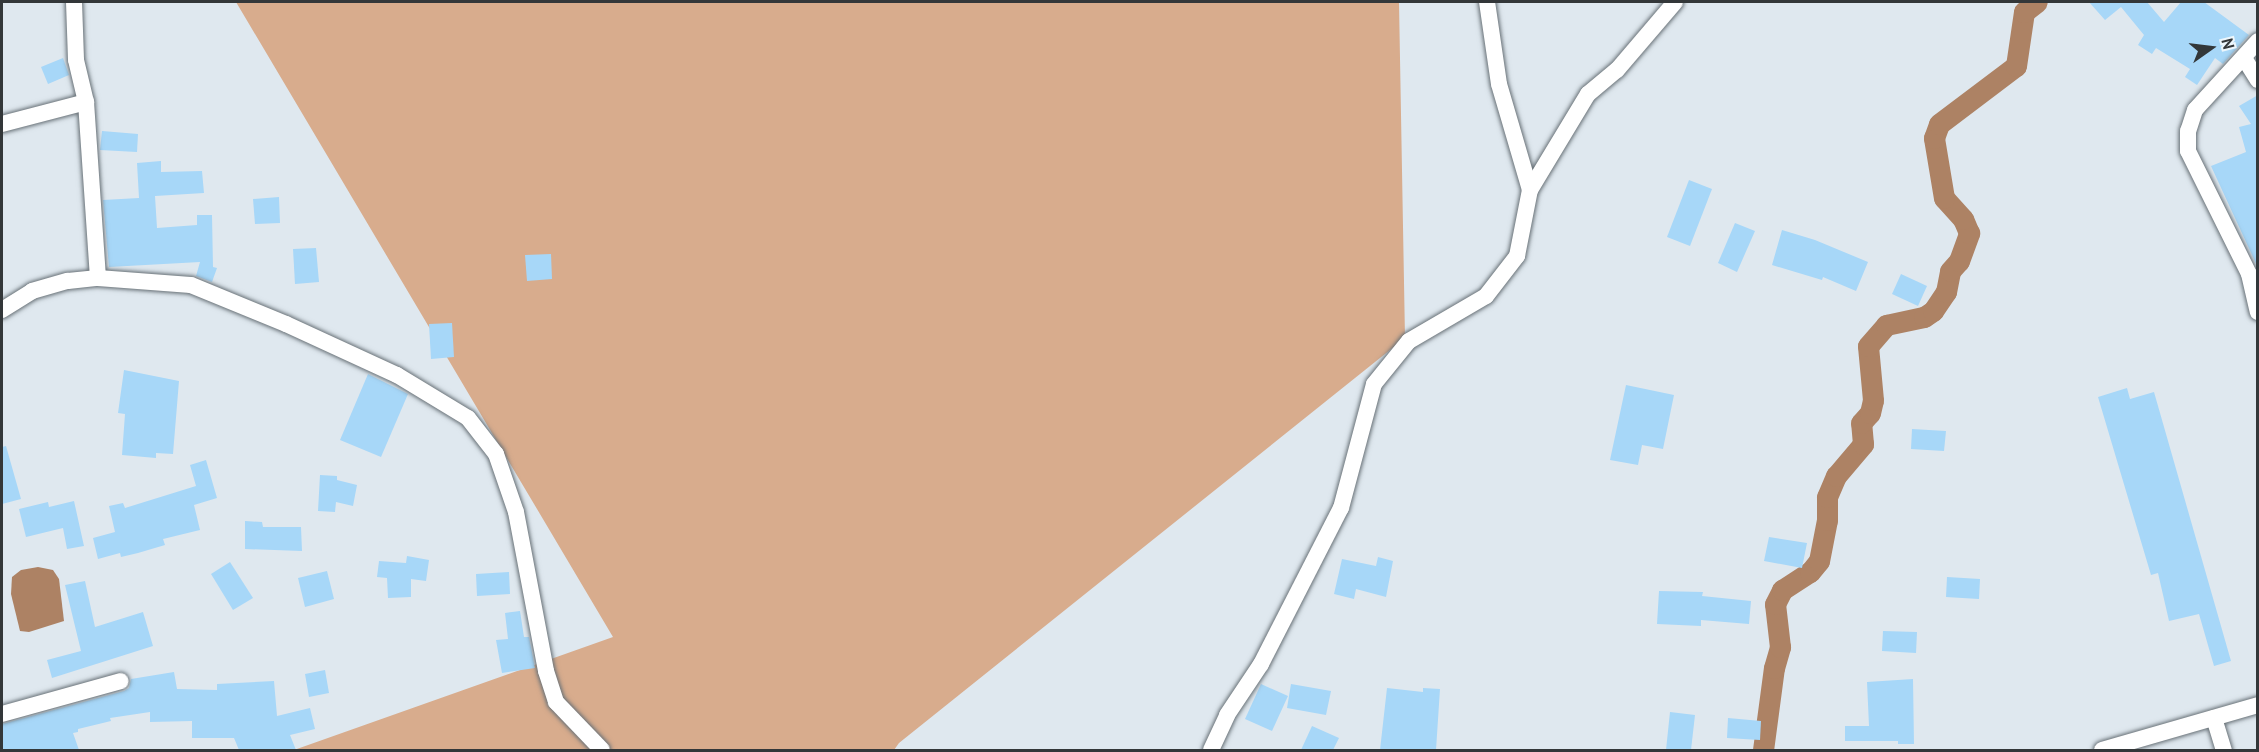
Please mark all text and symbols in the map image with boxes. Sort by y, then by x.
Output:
north arrow [2181,18,2241,78]
text: N [2217,36,2239,51]

